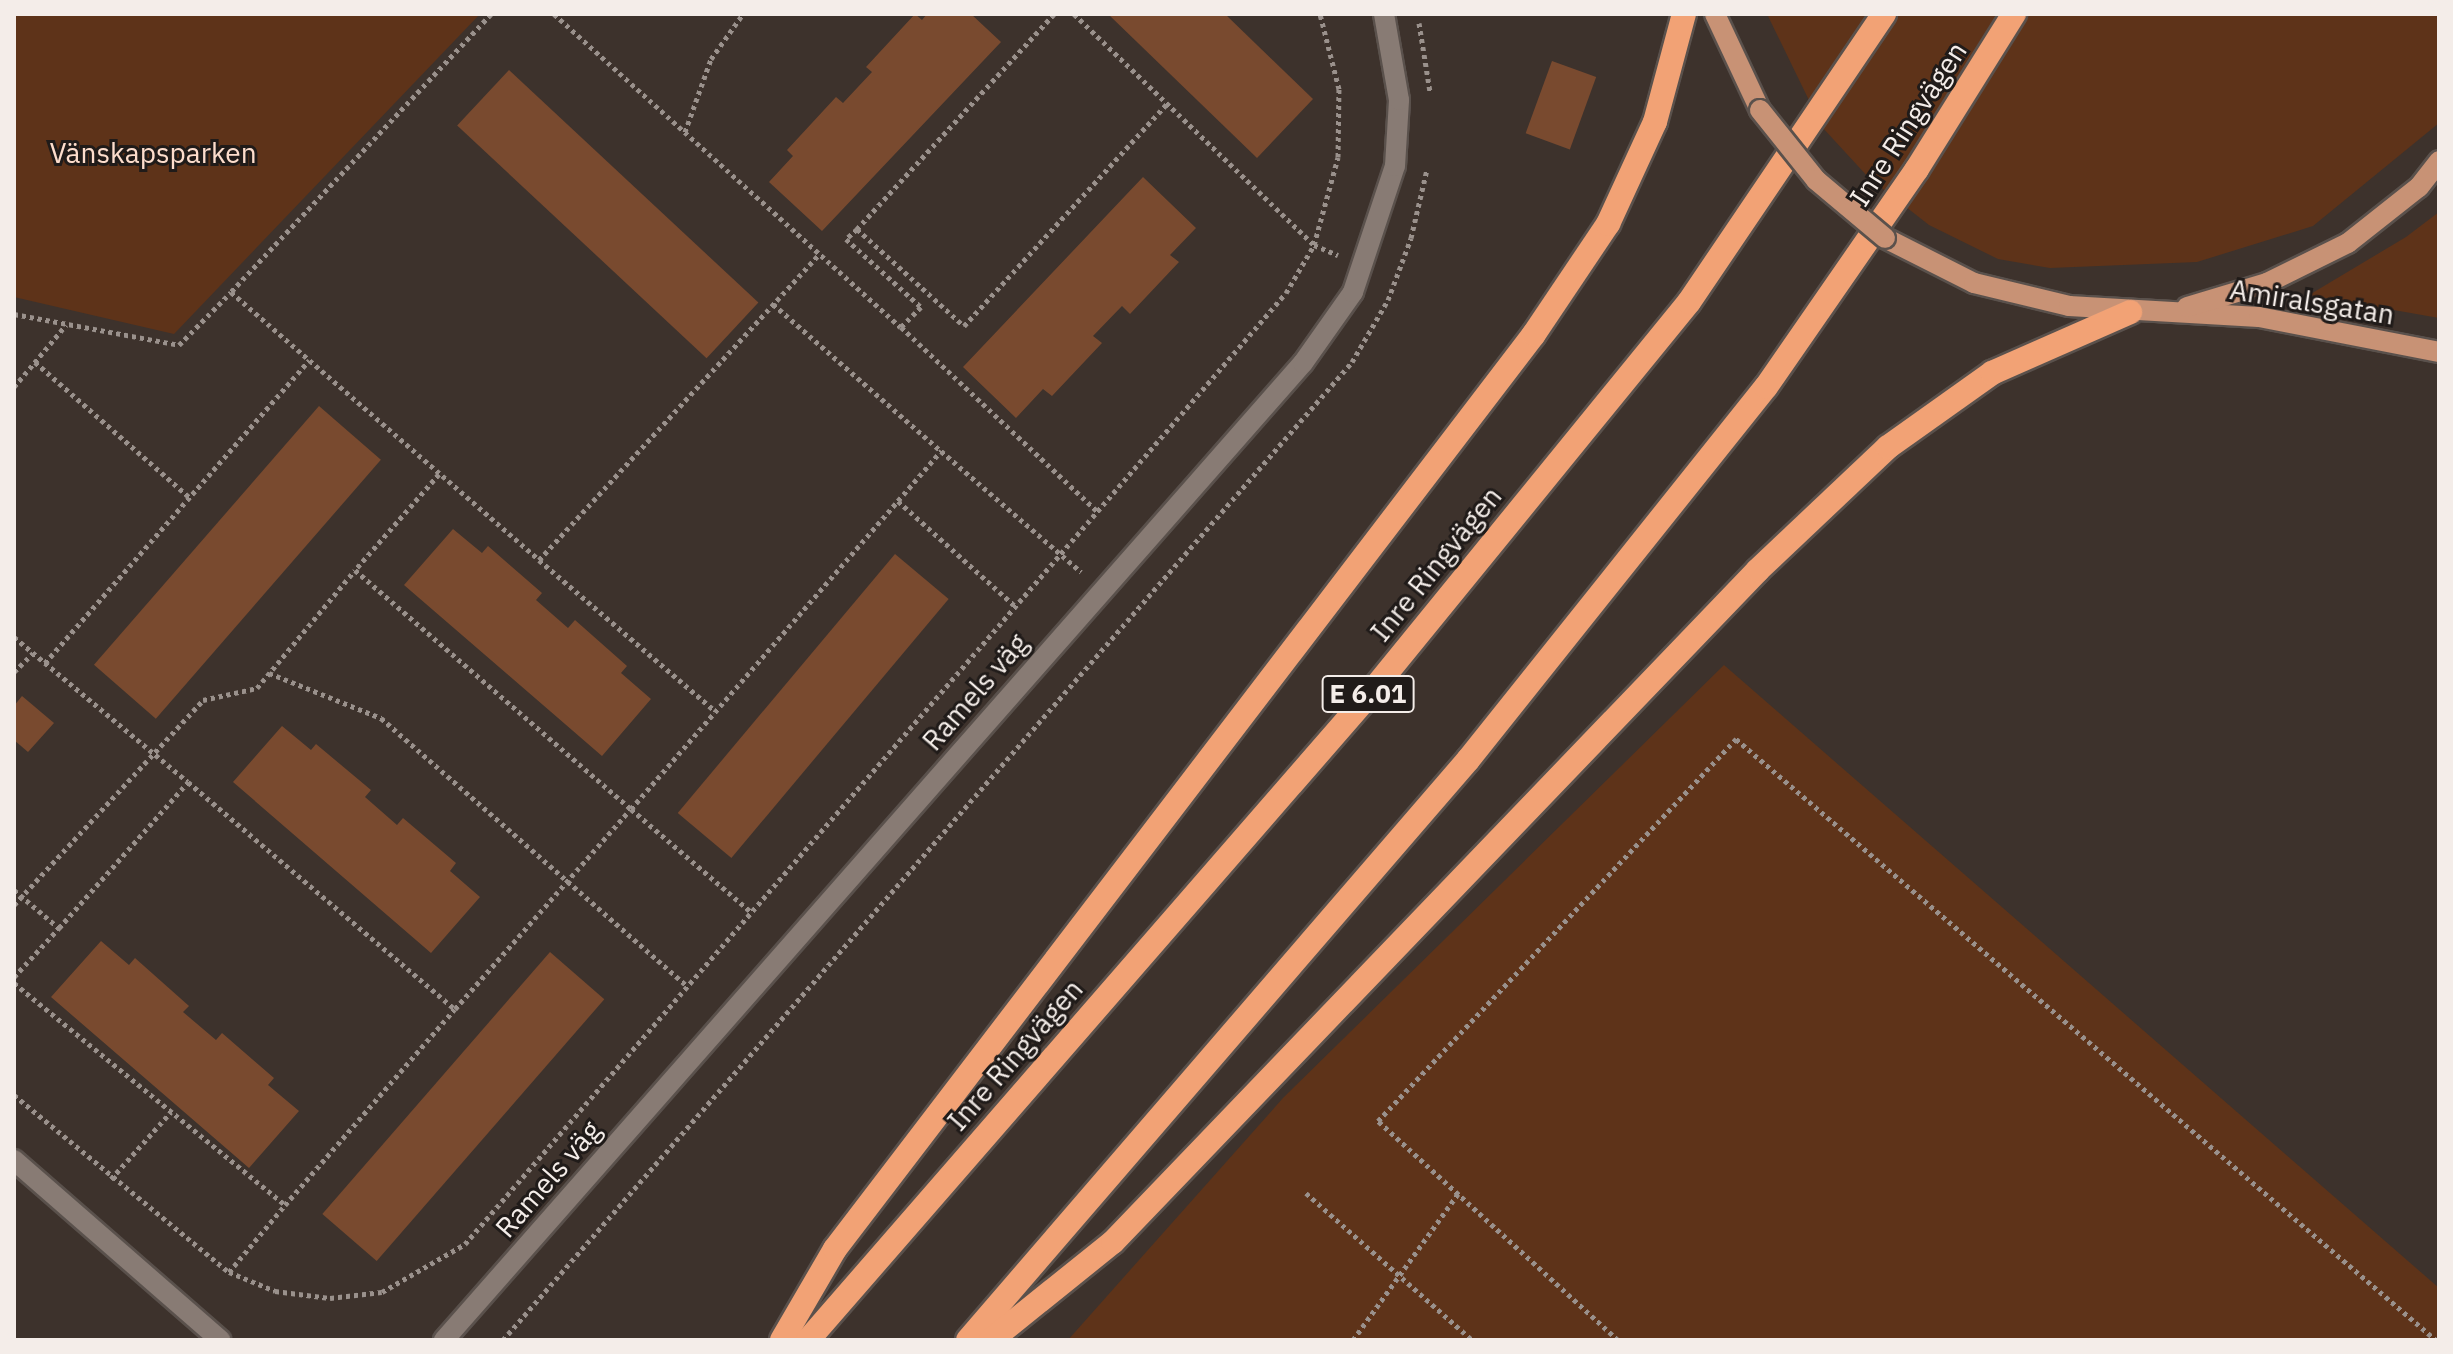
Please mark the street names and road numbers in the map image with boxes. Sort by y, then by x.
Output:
street label: Inre Ringvägen [1842,36,1974,212]
street label: Amiralsgatan [2227,272,2397,332]
street label: Inre Ringvägen [1363,480,1509,648]
street label: Ramels väg [915,627,1035,757]
road number: E 6.01 [1320,672,1416,716]
street label: Inre Ringvägen [940,973,1090,1137]
street label: Ramels väg [488,1114,608,1244]

